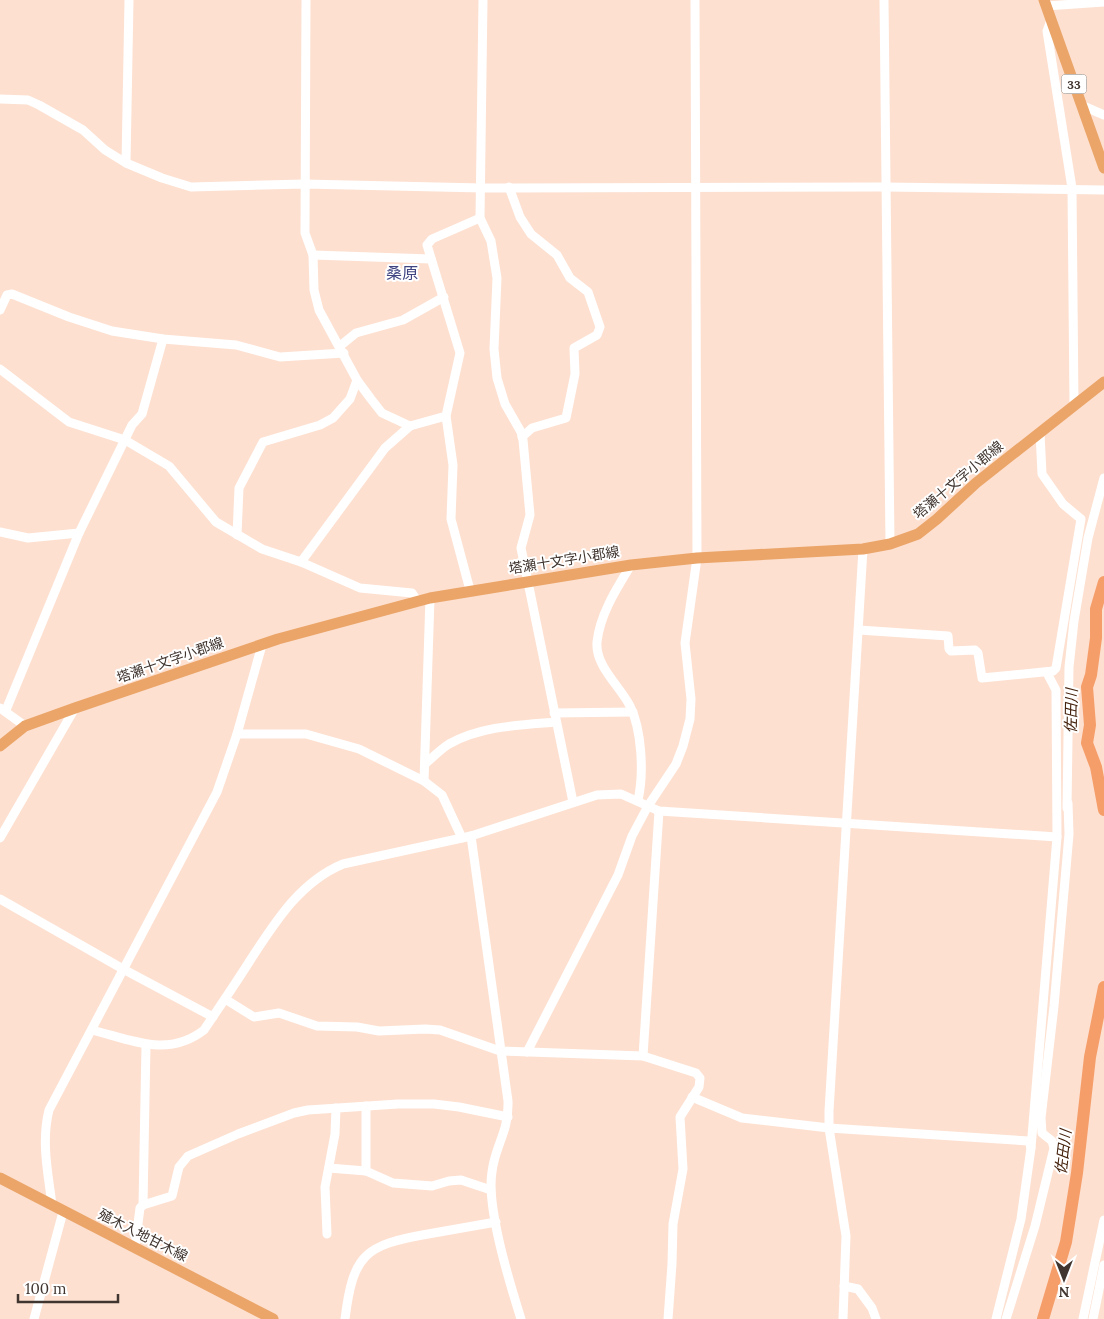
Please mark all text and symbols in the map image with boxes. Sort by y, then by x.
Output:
road number: 33 [1062,74,1086,94]
district label: 桑原 [386,263,418,283]
street label: 塔瀬十文字小郡線 [909,437,1007,523]
street label: 塔瀬十文字小郡線 [507,542,621,578]
street label: 塔瀬十文字小郡線 [114,633,226,687]
water label: 佐田川 [1061,686,1081,734]
water label: 佐田川 [1051,1127,1075,1175]
street label: 殖木入地甘木線 [95,1205,191,1265]
north arrow [1039,1254,1089,1304]
scale bar [18,1272,118,1304]
text: 100 m [25,1279,66,1298]
text: N [1058,1283,1069,1301]

